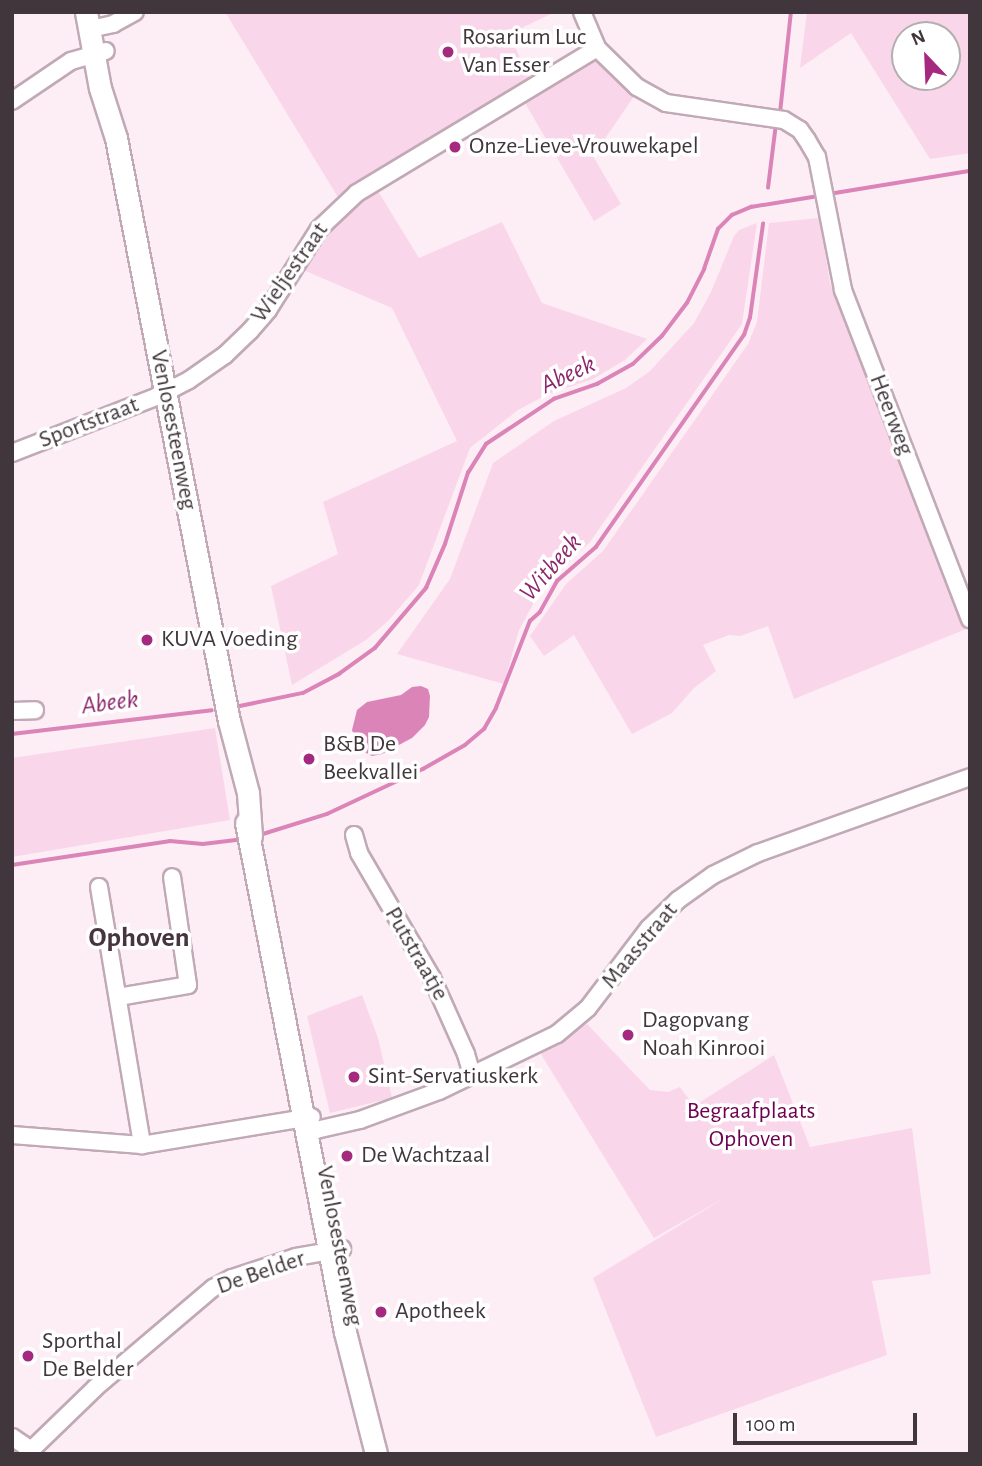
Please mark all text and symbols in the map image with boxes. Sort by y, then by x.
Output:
north arrow [891,21,961,91]
place label: Rosarium Luc Van Esser [462,24,586,80]
text: N [909,27,928,49]
marker: Rosarium Luc Van Esser [440,44,456,60]
place label: Onze-Lieve-Vrouwekapel [469,133,699,161]
marker: Onze-Lieve-Vrouwekapel [447,139,463,155]
street label: Wieljestraat [245,217,335,329]
street label: Venlosesteenweg [143,348,203,512]
water label: Abeek [536,349,600,401]
street label: Heerweg [862,370,920,460]
street label: Sportstraat [35,391,143,455]
water label: Witbeek [513,528,589,608]
place label: KUVA Voeding [161,626,298,654]
marker: KUVA Voeding [139,632,155,648]
water label: Abeek [80,684,140,722]
place label: B&B De Beekvallei [323,731,418,787]
marker: B&B De Beekvallei [301,751,317,767]
street label: Maasstraat [596,897,684,995]
street label: Putstraatje [378,902,454,1006]
district label: Ophoven [88,921,190,955]
place label: Dagopvang Noah Kinrooi [642,1007,765,1063]
marker: Dagopvang Noah Kinrooi [620,1027,636,1043]
place label: Sint-Servatiuskerk [368,1063,538,1091]
marker: Sint-Servatiuskerk [346,1069,362,1085]
park label: Begraafplaats Ophoven [687,1098,815,1154]
place label: De Wachtzaal [361,1142,490,1170]
marker: De Wachtzaal [339,1148,355,1164]
street label: Venlosesteenweg [309,1164,369,1328]
street label: De Belder [213,1245,309,1301]
place label: Apotheek [395,1298,486,1326]
marker: Apotheek [373,1304,389,1320]
place label: Sporthal De Belder [42,1328,133,1384]
marker: Sporthal De Belder [20,1348,36,1364]
scale bar [737,1400,921,1444]
text: 100 m [746,1414,796,1435]

